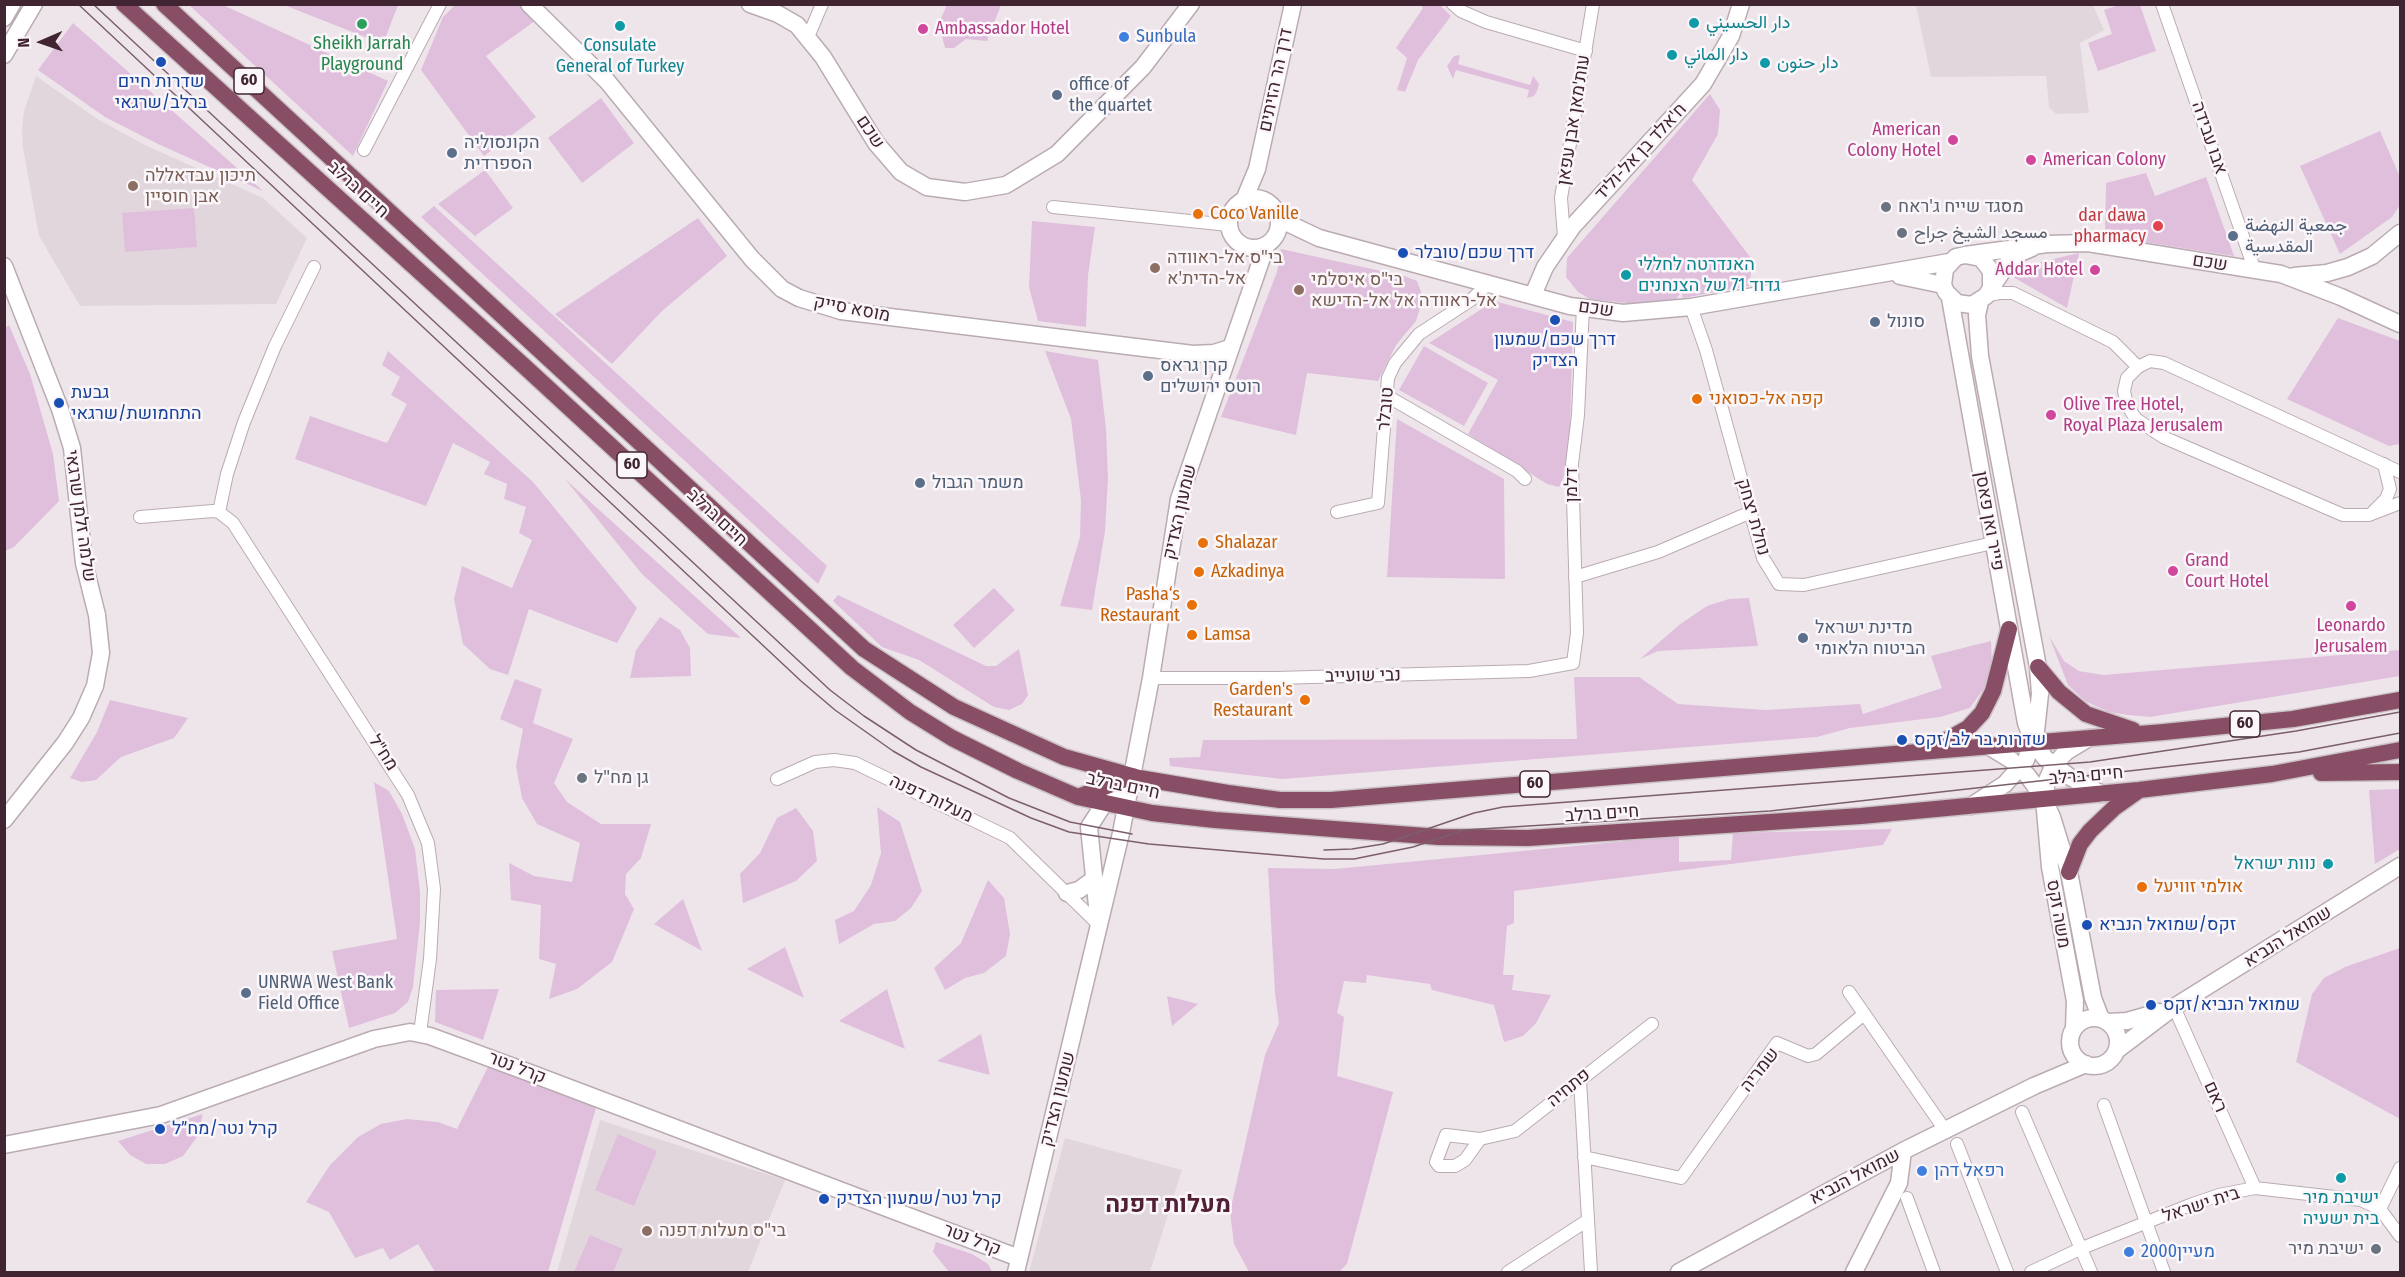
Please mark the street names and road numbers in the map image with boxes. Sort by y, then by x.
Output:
street label: דרך הר הזיתים [1254,26,1298,134]
street label: עות'מאן אבן עפאן [1553,53,1595,187]
road number: 60 [234,68,264,94]
street label: ח'אלד בן אל-וליד [1591,99,1691,205]
street label: אבו עבידה [2186,99,2232,177]
street label: שכם [851,111,889,153]
street label: חיים ברלב [323,157,393,223]
street label: שכם [2191,250,2229,276]
street label: מוסא סייק [812,291,892,327]
street label: שכם [1577,296,1615,322]
street label: טובלר [1373,386,1399,432]
street label: שלמה זלמן שרגאי [60,449,100,583]
road number: 60 [617,452,647,478]
street label: שמעון הצדיק [1159,462,1201,562]
street label: דלמן [1561,467,1583,503]
street label: פייר ואן פאסן [1970,469,2008,573]
street label: נחלת יצחק [1732,476,1774,558]
street label: חיים ברלב [682,485,752,551]
street label: נבי שועייב [1325,665,1401,687]
road number: 60 [2230,711,2260,737]
street label: מח"ל [363,731,403,775]
street label: חיים ברלב [2048,762,2124,790]
street label: חיים ברלב [1084,768,1162,804]
street label: מעלות דפנה [886,770,976,828]
road number: 60 [1520,771,1550,797]
street label: חיים ברלב [1564,801,1640,827]
street label: משה זקס [2041,878,2075,950]
street label: שמואל הנביא [2240,901,2336,973]
street label: שמריה [1736,1043,1784,1097]
street label: קרל נטר [485,1047,549,1089]
street label: שמעון הצדיק [1036,1049,1080,1149]
street label: פתחיה [1543,1064,1595,1112]
street label: ראם [2199,1078,2231,1116]
street label: שמואל הנביא [1806,1144,1904,1210]
street label: בית ישראל [2160,1182,2242,1228]
street label: קרל נטר [940,1219,1004,1261]

